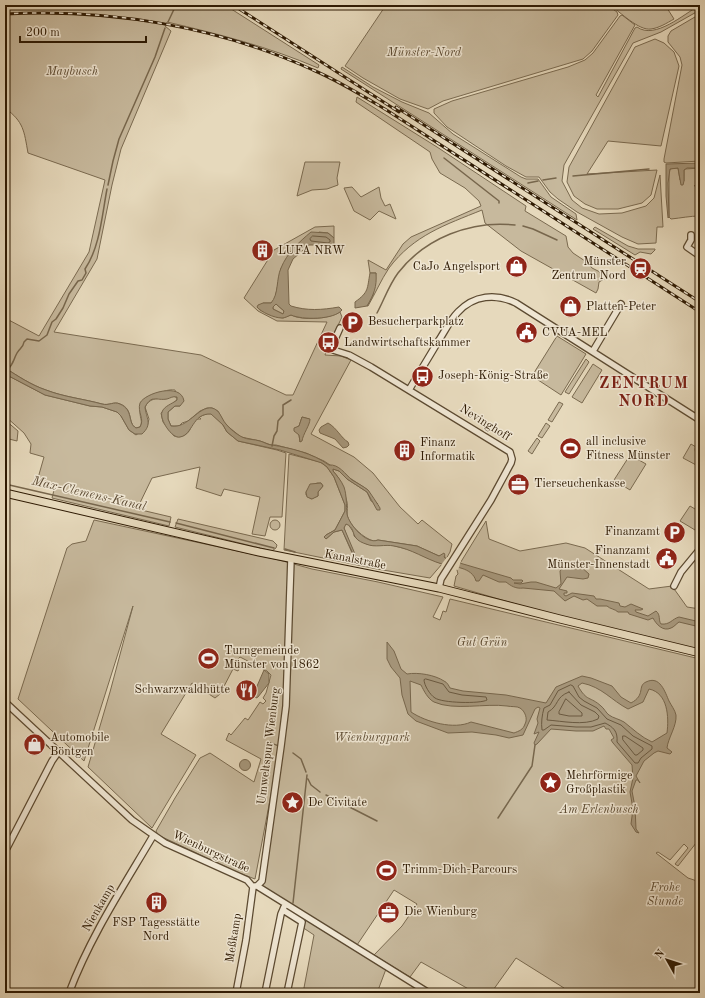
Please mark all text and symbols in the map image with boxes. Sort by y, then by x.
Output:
scale bar [20,18,146,44]
text: 200 m [26,27,60,39]
park label: Münster-Nord [386,46,462,59]
park label: Maybusch [45,66,98,78]
building icon: LUFA NRW [249,238,275,264]
place label: LUFA NRW [278,245,345,257]
shop icon: CaJo Angelsport [503,254,529,280]
place label: Münster Zentrum Nord [551,256,626,282]
station icon: Münster Zentrum Nord [628,256,654,282]
place label: CaJo Angelsport [413,261,500,273]
shop icon: Platten-Peter [557,294,583,320]
place label: Platten-Peter [586,301,656,313]
parking icon: Besucherparkplatz [339,309,365,335]
place label: Besucherparkplatz [368,316,464,328]
public building icon: CVUA-MEL [514,320,540,346]
place label: CVUA-MEL [542,327,608,339]
bus stop icon: Landwirtschaftskammer [315,330,341,356]
place label: Landwirtschaftskammer [344,337,470,349]
bus stop icon: Joseph-König-Straße [410,363,436,389]
place label: Joseph-König-Straße [438,370,549,382]
district label: ZENTRUM NORD [599,376,689,410]
street label: Nevinghoff [457,403,514,444]
sports icon: all inclusive Fitness Münster [558,436,584,462]
place label: all inclusive Fitness Münster [586,436,670,462]
building icon: Finanz Informatik [392,437,418,463]
place label: Finanz Informatik [420,437,475,463]
office icon: Tierseuchenkasse [505,471,531,497]
water label: Max-Clemens-Kanal [30,474,148,514]
place label: Tierseuchenkasse [534,478,626,490]
parking icon: Finanzamt [662,519,688,545]
place label: Finanzamt [605,526,660,538]
place label: Finanzamt Münster-Innenstadt [547,545,650,571]
public building icon: Finanzamt Münster-Innenstadt [653,545,679,571]
street label: Kanalstraße [323,548,387,572]
park label: Gut Grün [457,636,507,649]
sports icon: Turngemeinde Münster von 1862 [195,645,221,671]
place label: Turngemeinde Münster von 1862 [224,645,320,671]
restaurant icon: Schwarzwaldhütte [233,677,259,703]
place label: Schwarzwaldhütte [135,684,230,696]
street label: Umweltspur Wienburg [256,686,282,805]
shop icon: Automobile Böntgen [22,732,48,758]
place label: Automobile Böntgen [50,732,110,758]
park label: Wienburgpark [334,732,410,744]
place icon: Mehrförmige Großplastik [538,770,564,796]
place label: Mehrförmige Großplastik [566,770,633,796]
place icon: De Civitate [280,790,306,816]
place label: De Civitate [308,797,367,809]
park label: Am Erlenbusch [558,804,639,816]
street label: Wienburgstraße [171,829,252,875]
sports icon: Trimm-Dich-Parcours [374,857,400,883]
place label: Trimm-Dich-Parcours [402,864,517,876]
street label: Nienkamp [81,882,117,934]
park label: Frohe Stunde [647,882,683,908]
building icon: FSP Tagesstätte Nord [143,889,169,915]
office icon: Die Wienburg [375,899,401,925]
place label: Die Wienburg [404,906,477,918]
street label: Meßkamp [224,912,244,964]
place label: FSP Tagesstätte Nord [112,917,200,943]
north arrow [647,940,687,980]
text: N [653,947,668,961]

